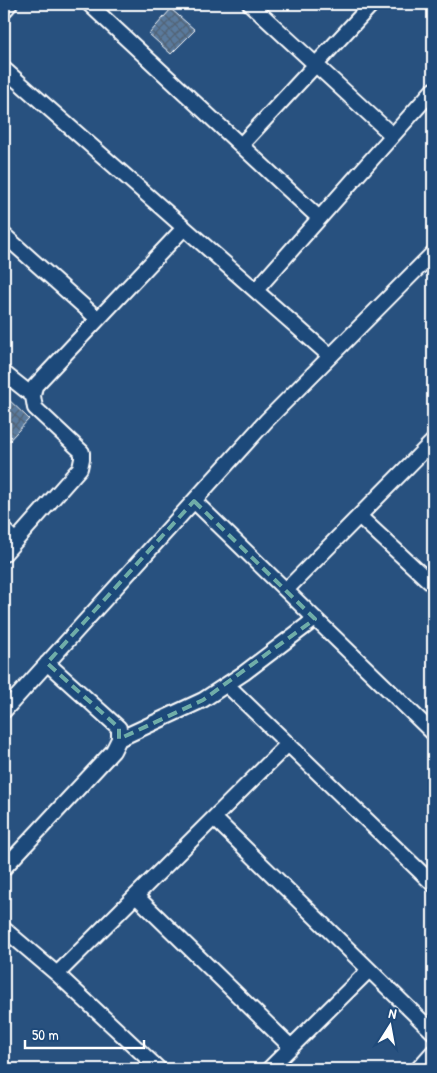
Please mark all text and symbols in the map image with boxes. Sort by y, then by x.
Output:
north arrow [364,1000,414,1050]
text: N [387,1003,399,1023]
scale bar [25,1018,144,1050]
text: 50 m [32,1024,59,1045]

